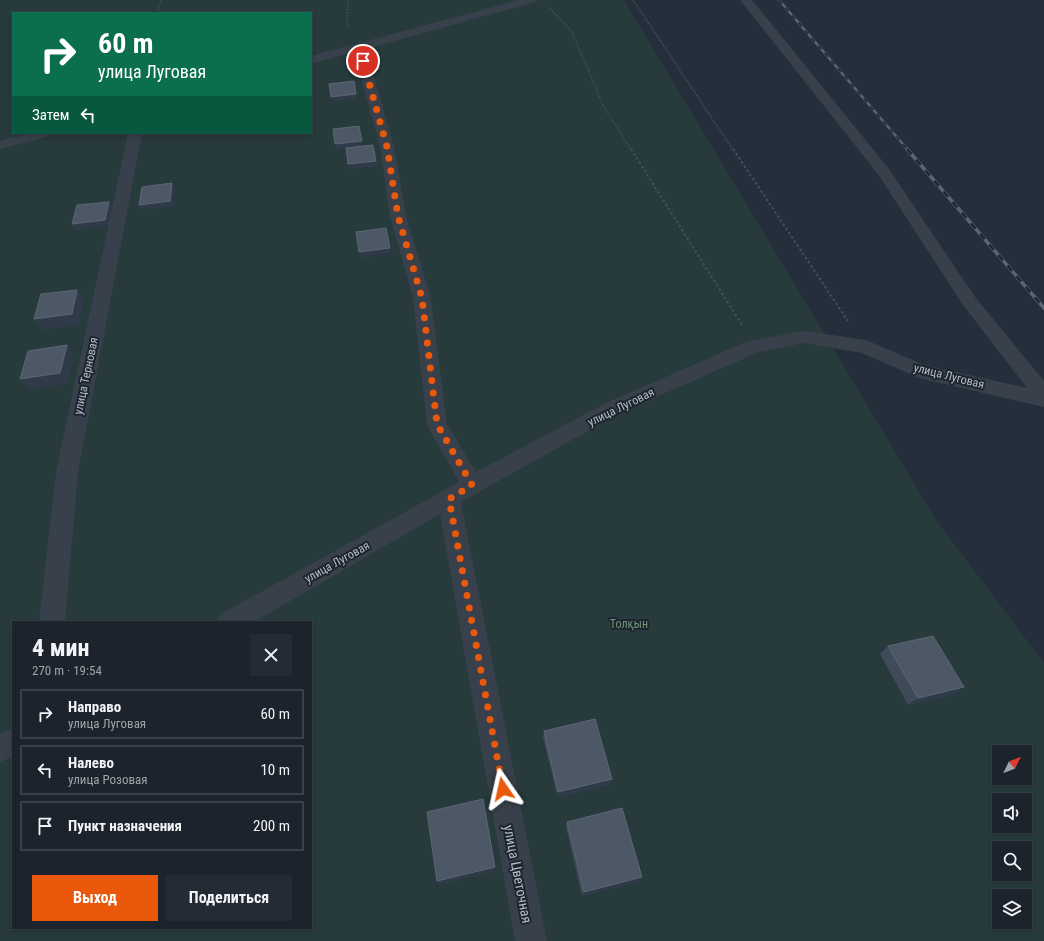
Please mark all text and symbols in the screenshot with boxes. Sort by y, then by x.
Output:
text: 60 m [98,27,154,60]
icon: right [32,28,84,80]
pin [346,44,380,78]
icon: arrive [352,50,374,72]
text: улица Луговая [98,61,206,82]
icon: left [77,104,99,126]
text: Затем [32,106,69,124]
street label: улица Терновая [71,336,101,416]
street label: улица Луговая [912,360,986,392]
street label: улица Луговая [586,385,656,429]
street label: улица Луговая [302,538,372,586]
park label: Толқын [610,617,648,631]
text: 4 мин [32,634,90,662]
button: close [250,634,292,676]
text: 270 m · 19:54 [32,663,102,678]
text: Направо [68,698,121,716]
icon: right [34,703,56,725]
text: 60 m [260,705,290,723]
text: улица Луговая [68,716,146,731]
north arrow [992,745,1032,785]
map controls [992,745,1032,929]
text: Налево [68,754,114,772]
icon: left [34,759,56,781]
text: 10 m [260,761,290,779]
position arrow [482,768,524,810]
text: улица Розовая [68,772,147,787]
button: sound [992,793,1032,833]
icon: arrive [34,815,56,837]
text: Пункт назначения [68,817,182,835]
text: 200 m [253,817,290,835]
street label: улица Цветочная [501,824,535,924]
button: search [992,841,1032,881]
button: Выход [32,875,158,921]
button: Поделиться [166,875,292,921]
button: layers [992,889,1032,929]

